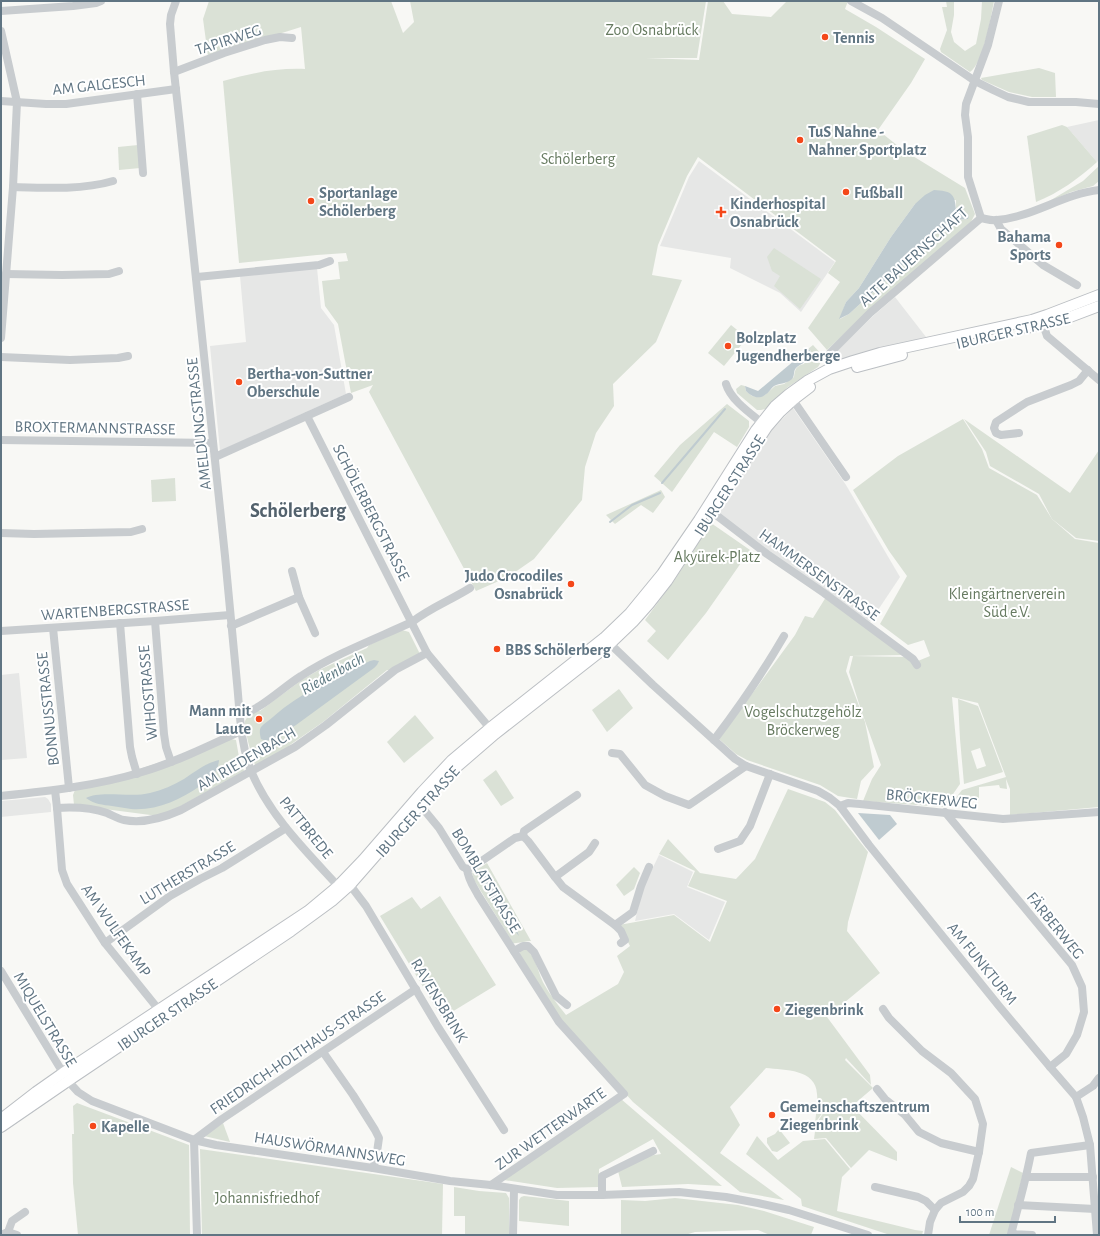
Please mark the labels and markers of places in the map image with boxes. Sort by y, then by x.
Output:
place label: Tennis [833,30,875,46]
marker: Tennis [820,32,830,42]
place label: TuS Nahne - Nahner Sportplatz [808,124,927,158]
marker: TuS Nahne - Nahner Sportplatz [795,135,805,145]
place label: Sportanlage Schölerberg [319,185,398,219]
place label: Fußball [854,185,903,201]
marker: Fußball [841,187,851,197]
marker: Sportanlage Schölerberg [306,196,316,206]
place label: Kinderhospital Osnabrück [730,196,826,230]
marker: Kinderhospital Osnabrück [715,206,727,218]
place label: Bahama Sports [997,229,1051,263]
marker: Bahama Sports [1054,240,1064,250]
place label: Bolzplatz Jugendherberge [736,330,841,364]
marker: Bolzplatz Jugendherberge [723,341,733,351]
place label: Bertha-von-Suttner Oberschule [247,366,373,400]
marker: Bertha-von-Suttner Oberschule [234,377,244,387]
place label: Judo Crocodiles Osnabrück [465,568,563,602]
marker: Judo Crocodiles Osnabrück [566,579,576,589]
place label: BBS Schölerberg [505,642,612,658]
marker: BBS Schölerberg [492,644,502,654]
place label: Mann mit Laute [189,703,252,737]
marker: Mann mit Laute [254,714,264,724]
place label: Ziegenbrink [785,1002,864,1018]
marker: Ziegenbrink [772,1004,782,1014]
place label: Gemeinschaftszentrum Ziegenbrink [780,1099,930,1133]
marker: Gemeinschaftszentrum Ziegenbrink [767,1110,777,1120]
place label: Kapelle [101,1119,150,1135]
marker: Kapelle [88,1121,98,1131]

